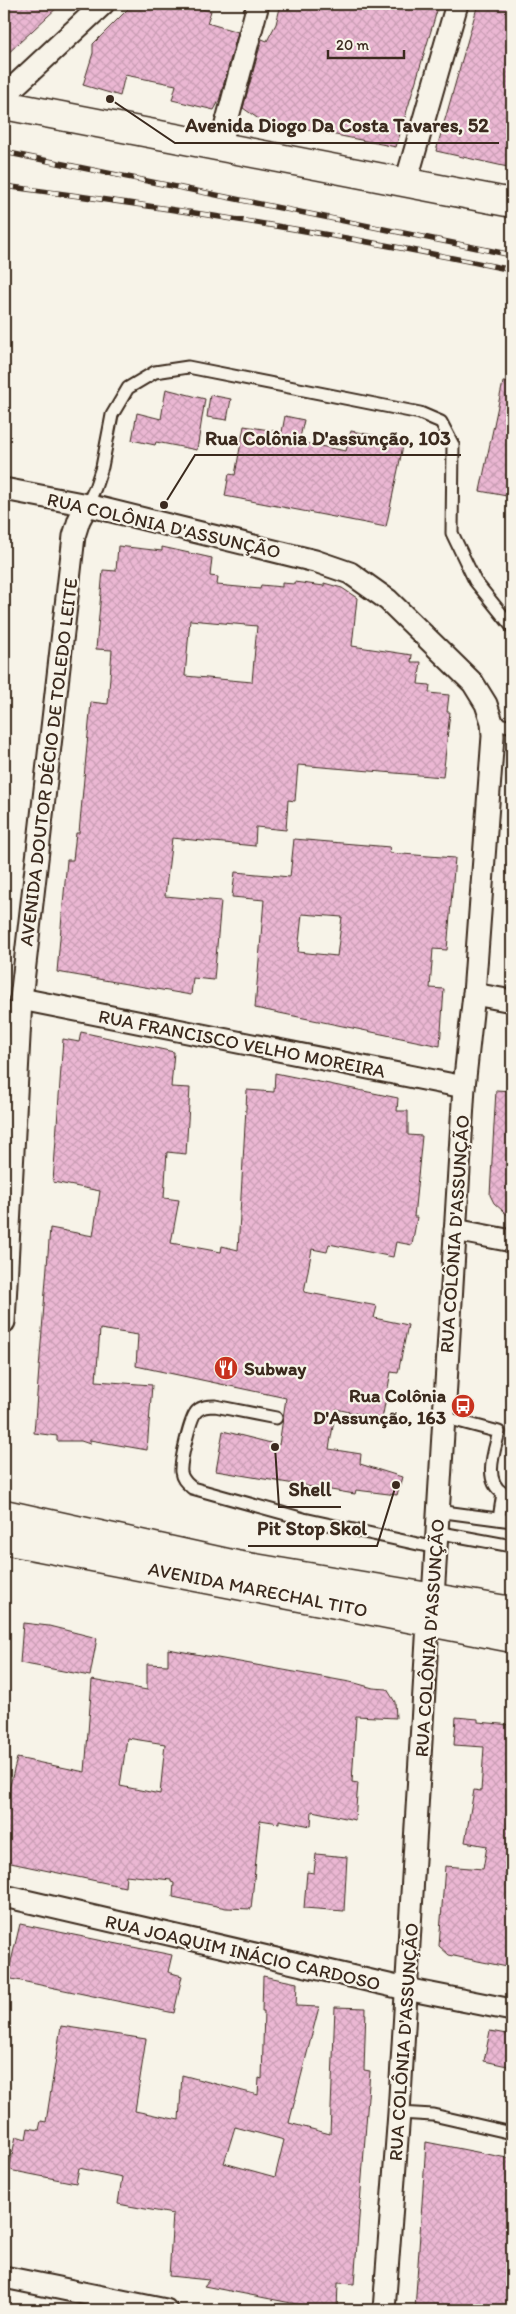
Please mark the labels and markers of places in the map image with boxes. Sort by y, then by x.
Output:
callout: Avenida Diogo Da Costa Tavares, 52 [175,108,499,143]
callout: Rua Colônia D'assunção, 103 [195,420,461,455]
restaurant icon: Subway [213,1355,239,1381]
place label: Subway [244,1357,307,1380]
place label: Rua Colônia D'Assunção, 163 [313,1384,447,1429]
bus stop icon: Rua Colônia D'Assunção, 163 [450,1393,476,1419]
callout: Shell [279,1472,341,1507]
callout: Pit Stop Skol [248,1511,377,1546]

